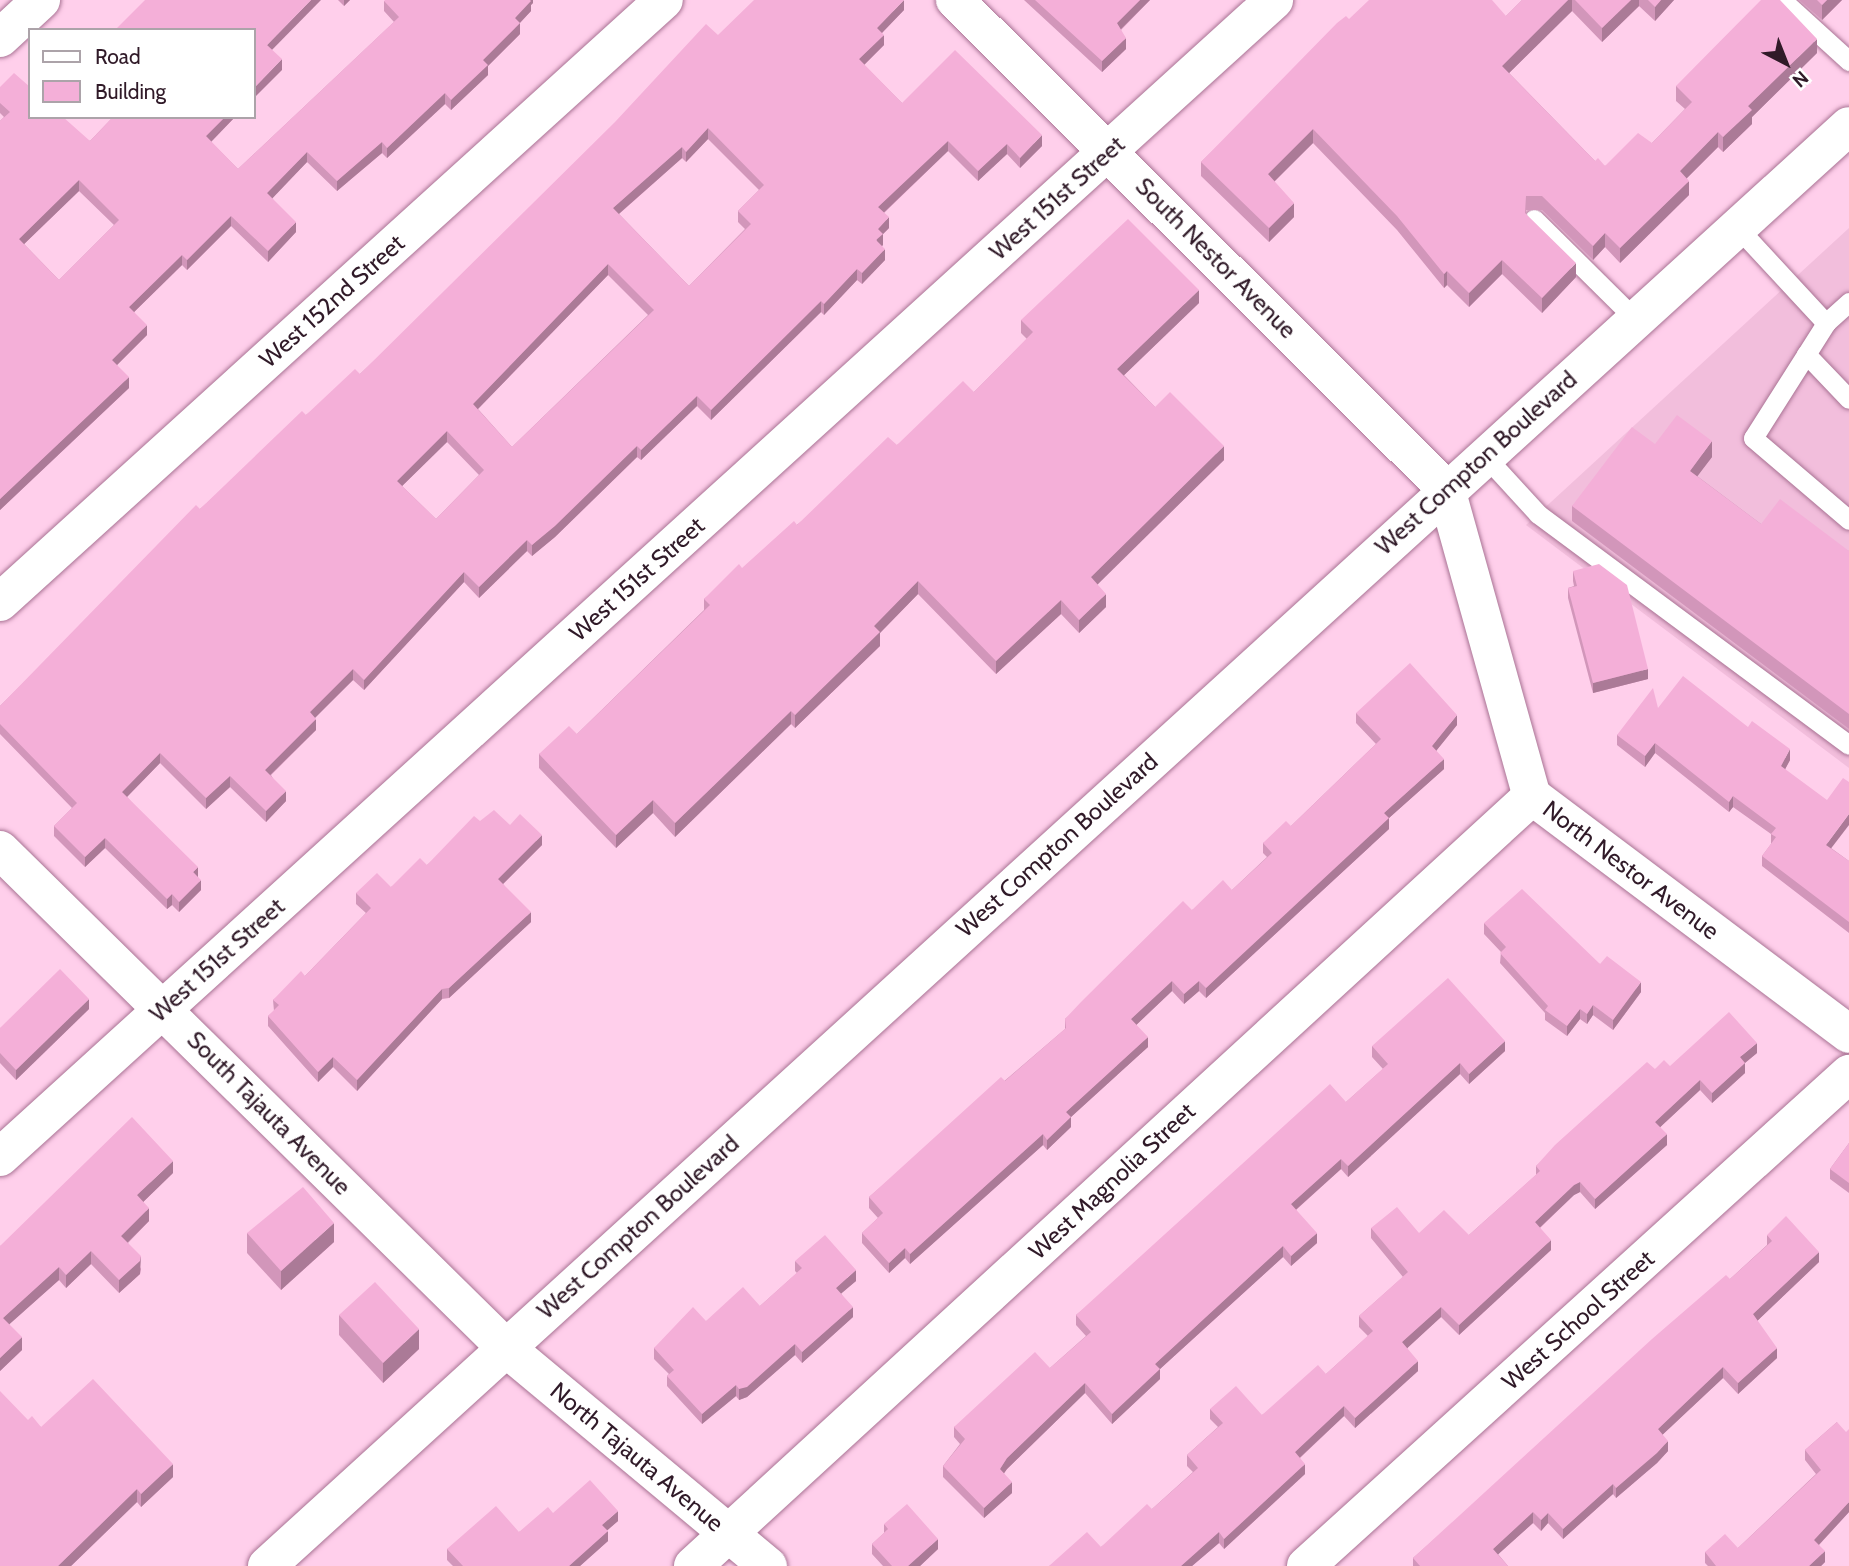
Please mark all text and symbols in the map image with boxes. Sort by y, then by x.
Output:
legend [28,28,256,119]
north arrow [1751,28,1821,98]
text: Road [95,44,141,69]
text: N [1788,66,1813,92]
text: Building [95,79,166,104]
street label: West 151st Street [984,130,1130,266]
street label: South Nestor Avenue [1130,172,1302,344]
street label: West 152nd Street [254,229,410,373]
street label: West Compton Boulevard [1369,365,1583,561]
street label: West 151st Street [564,511,710,647]
street label: West Compton Boulevard [950,747,1164,943]
street label: North Nestor Avenue [1537,794,1725,946]
street label: West 151st Street [144,892,290,1028]
street label: South Tajauta Avenue [181,1025,357,1201]
street label: West Magnolia Street [1023,1097,1201,1265]
street label: West Compton Boulevard [531,1129,745,1325]
street label: West School Street [1496,1244,1660,1396]
street label: North Tajauta Avenue [545,1376,729,1538]

